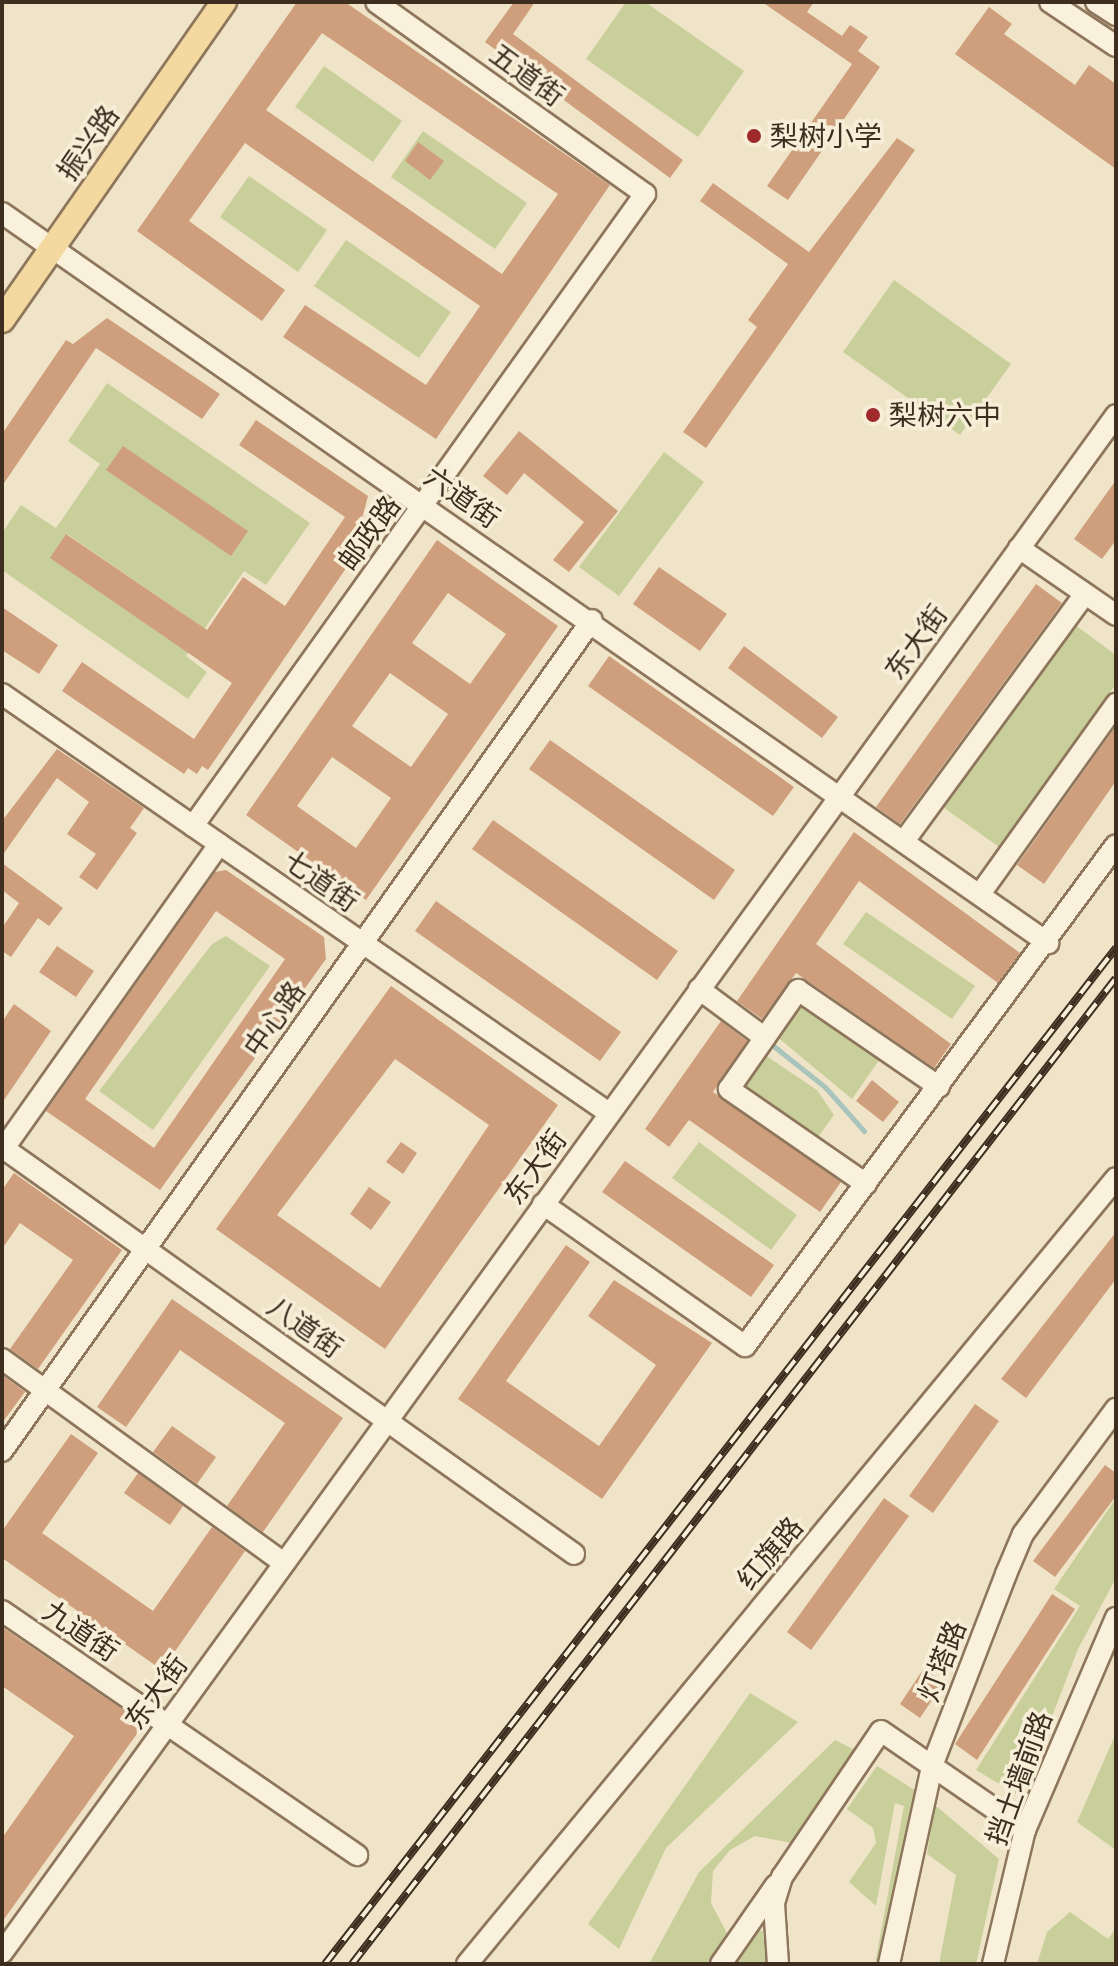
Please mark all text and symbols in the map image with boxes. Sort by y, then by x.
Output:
street label: 五道街 [483,37,571,113]
street label: 振兴路 [50,99,126,187]
place label: 梨树小学 [770,119,882,153]
marker: 梨树小学 [745,127,763,145]
place label: 梨树六中 [889,398,1001,432]
marker: 梨树六中 [864,406,882,424]
street label: 六道街 [418,459,506,535]
street label: 邮政路 [331,489,407,577]
street label: 东大街 [878,598,954,686]
street label: 七道街 [277,843,365,919]
street label: 中心路 [236,975,312,1063]
street label: 东大街 [497,1123,573,1211]
street label: 八道街 [261,1289,349,1365]
street label: 红旗路 [730,1510,810,1596]
street label: 九道街 [37,1594,125,1668]
street label: 灯塔路 [911,1616,973,1706]
street label: 东大街 [118,1648,194,1736]
street label: 挡土墙前路 [979,1706,1059,1850]

